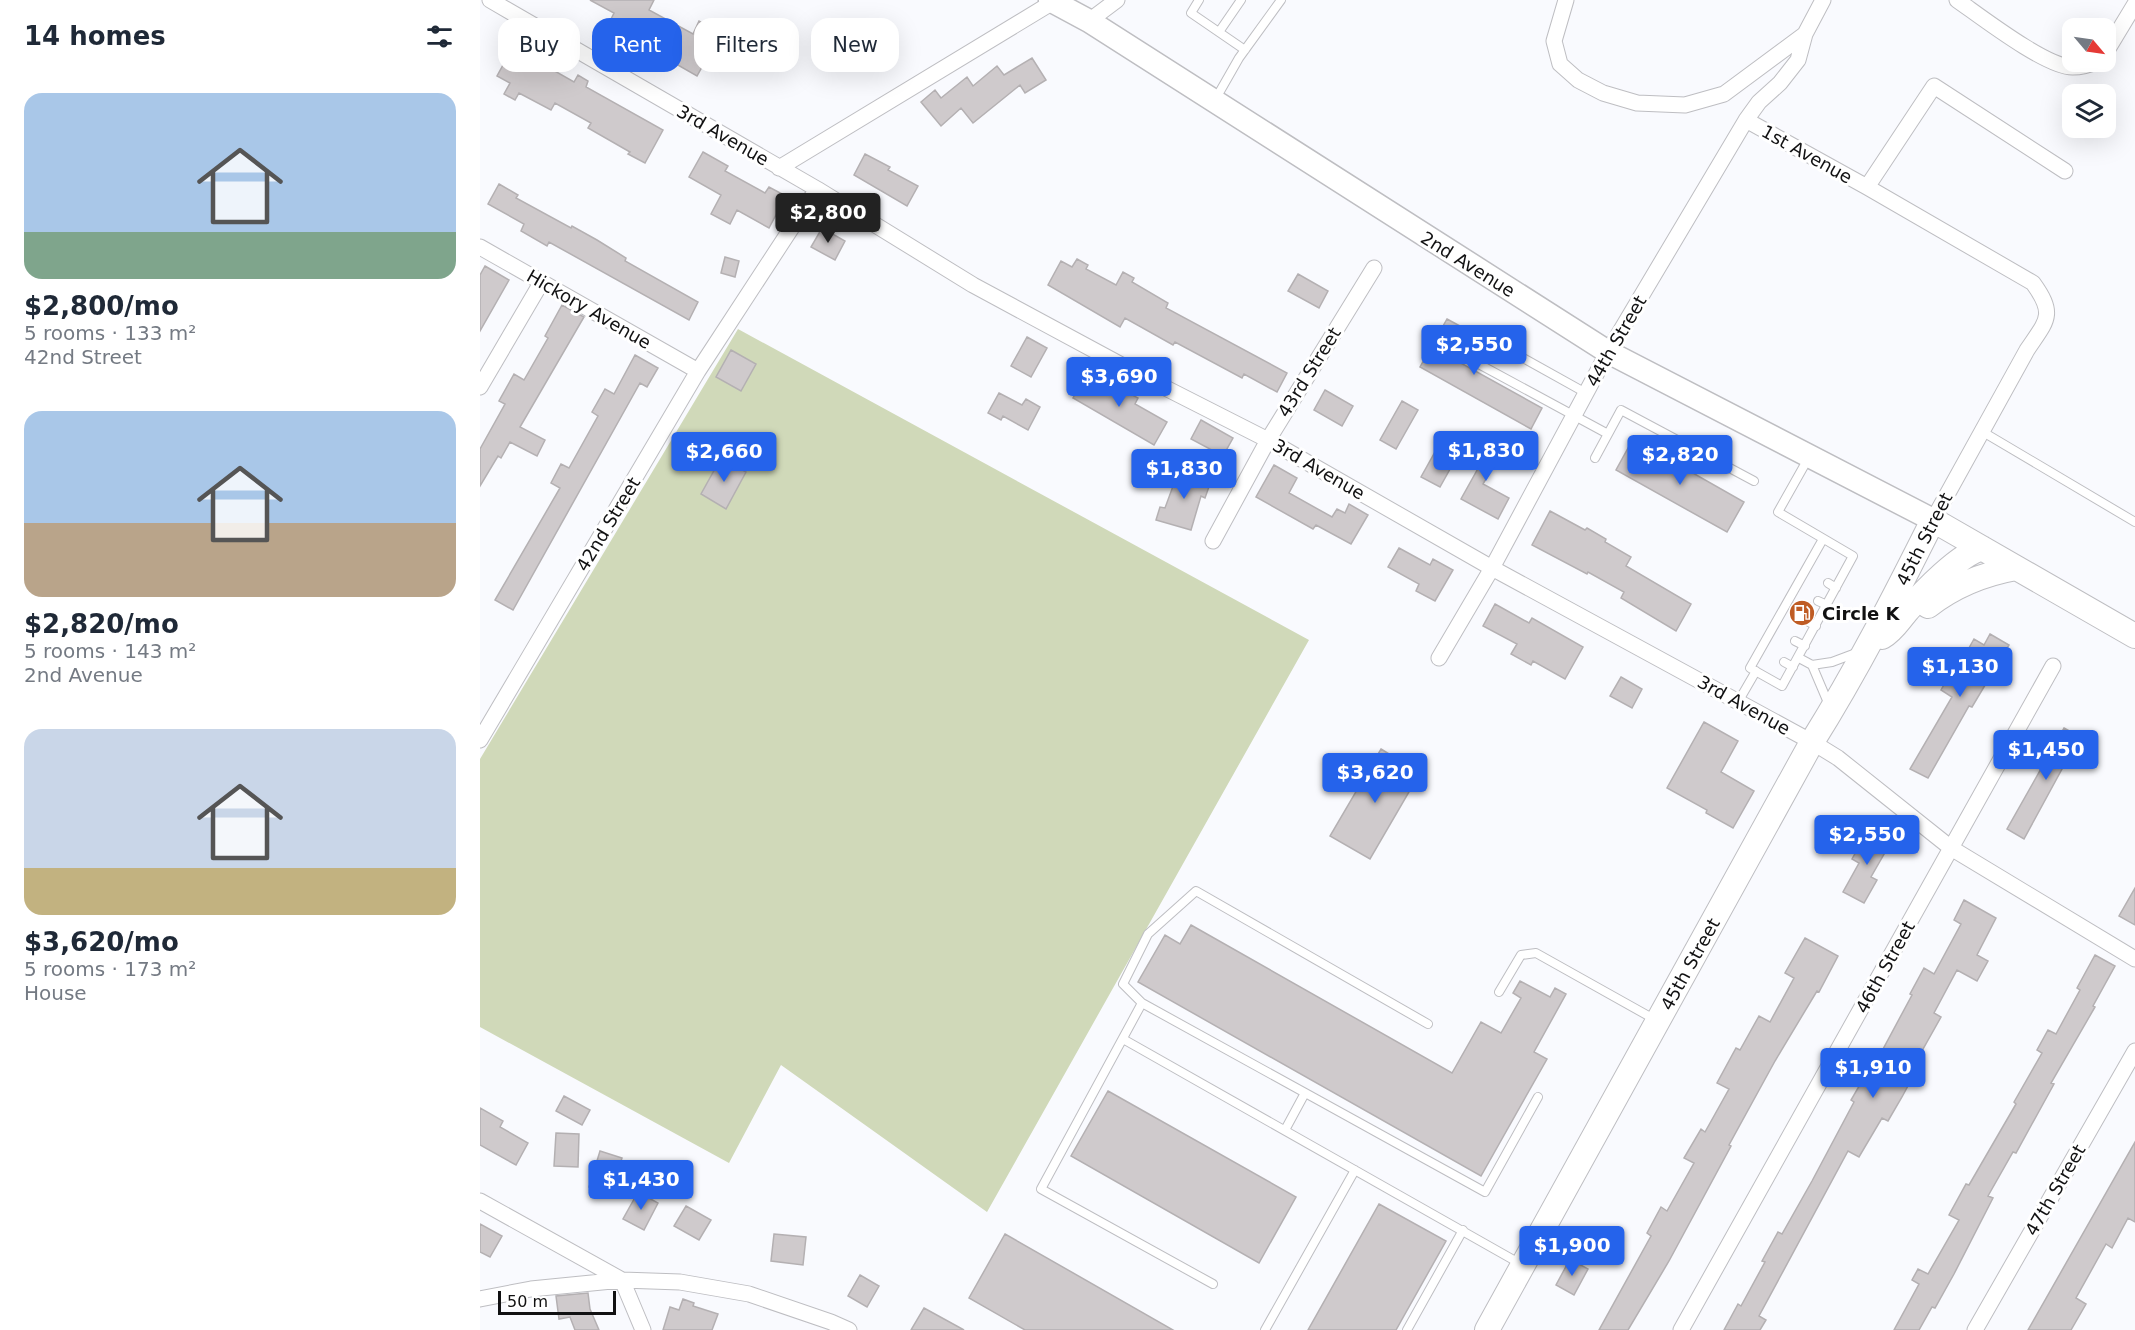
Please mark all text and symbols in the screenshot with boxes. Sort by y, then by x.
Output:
chip: Buy [498,18,580,72]
chip: Rent [592,18,682,72]
chip: Filters [694,18,799,72]
chip: New [811,18,899,72]
north arrow [2062,18,2116,72]
map controls [2062,18,2116,138]
icon: filters [423,20,456,53]
text: 14 homes [24,21,166,51]
button: layers [2062,84,2116,138]
street label: 3rd Avenue [673,100,773,170]
street label: 1st Avenue [1758,120,1856,188]
icon: home [186,132,294,240]
pin: $2,800 [779,193,877,244]
text: $2,800 [789,200,867,224]
street label: 2nd Avenue [1417,227,1519,301]
street label: Hickory Avenue [523,265,655,353]
text: $2,800/mo [24,291,179,321]
street label: 44th Street [1581,292,1651,390]
text: 5 rooms · 133 m² [24,321,196,345]
street label: 43rd Street [1273,323,1345,421]
pin: $2,550 [1425,325,1523,376]
text: $2,550 [1435,332,1513,356]
text: 42nd Street [24,345,142,369]
pin: $3,690 [1070,357,1168,408]
text: $3,690 [1080,364,1158,388]
pin: $1,830 [1437,431,1535,482]
pin: $2,660 [675,432,773,483]
street label: 3rd Avenue [1269,434,1369,504]
pin: $2,820 [1631,435,1729,486]
text: $1,830 [1447,438,1525,462]
text: $2,660 [685,439,763,463]
text: $2,820 [1641,442,1719,466]
pin: $1,830 [1135,449,1233,500]
icon: home [186,450,294,558]
text: $1,830 [1145,456,1223,480]
street label: 42nd Street [572,473,644,575]
street label: 45th Street [1892,489,1956,589]
fuel station icon: Circle K [1787,598,1817,628]
place label: Circle K [1822,603,1901,624]
text: $2,820/mo [24,609,179,639]
text: 5 rooms · 143 m² [24,639,196,663]
pin: $1,130 [1911,647,2009,698]
text: $1,130 [1921,654,1999,678]
text: 2nd Avenue [24,663,143,687]
street label: 3rd Avenue [1694,671,1794,739]
pin: $1,450 [1997,730,2095,781]
text: $1,450 [2007,737,2085,761]
pin: $3,620 [1326,753,1424,804]
text: $3,620 [1336,760,1414,784]
icon: home [186,768,294,876]
pin: $2,550 [1818,815,1916,866]
text: $2,550 [1828,822,1906,846]
street label: 45th Street [1656,914,1724,1014]
street label: 46th Street [1851,917,1919,1017]
text: $3,620/mo [24,927,179,957]
text: 5 rooms · 173 m² [24,957,196,981]
text: House [24,981,87,1005]
pin: $1,910 [1824,1048,1922,1099]
text: $1,910 [1834,1055,1912,1079]
street label: 47th Street [2020,1141,2090,1239]
pin: $1,430 [592,1160,690,1211]
text: $1,430 [602,1167,680,1191]
pin: $1,900 [1523,1226,1621,1277]
text: $1,900 [1533,1233,1611,1257]
scale bar [498,1288,616,1316]
text: 50 m [507,1292,548,1311]

